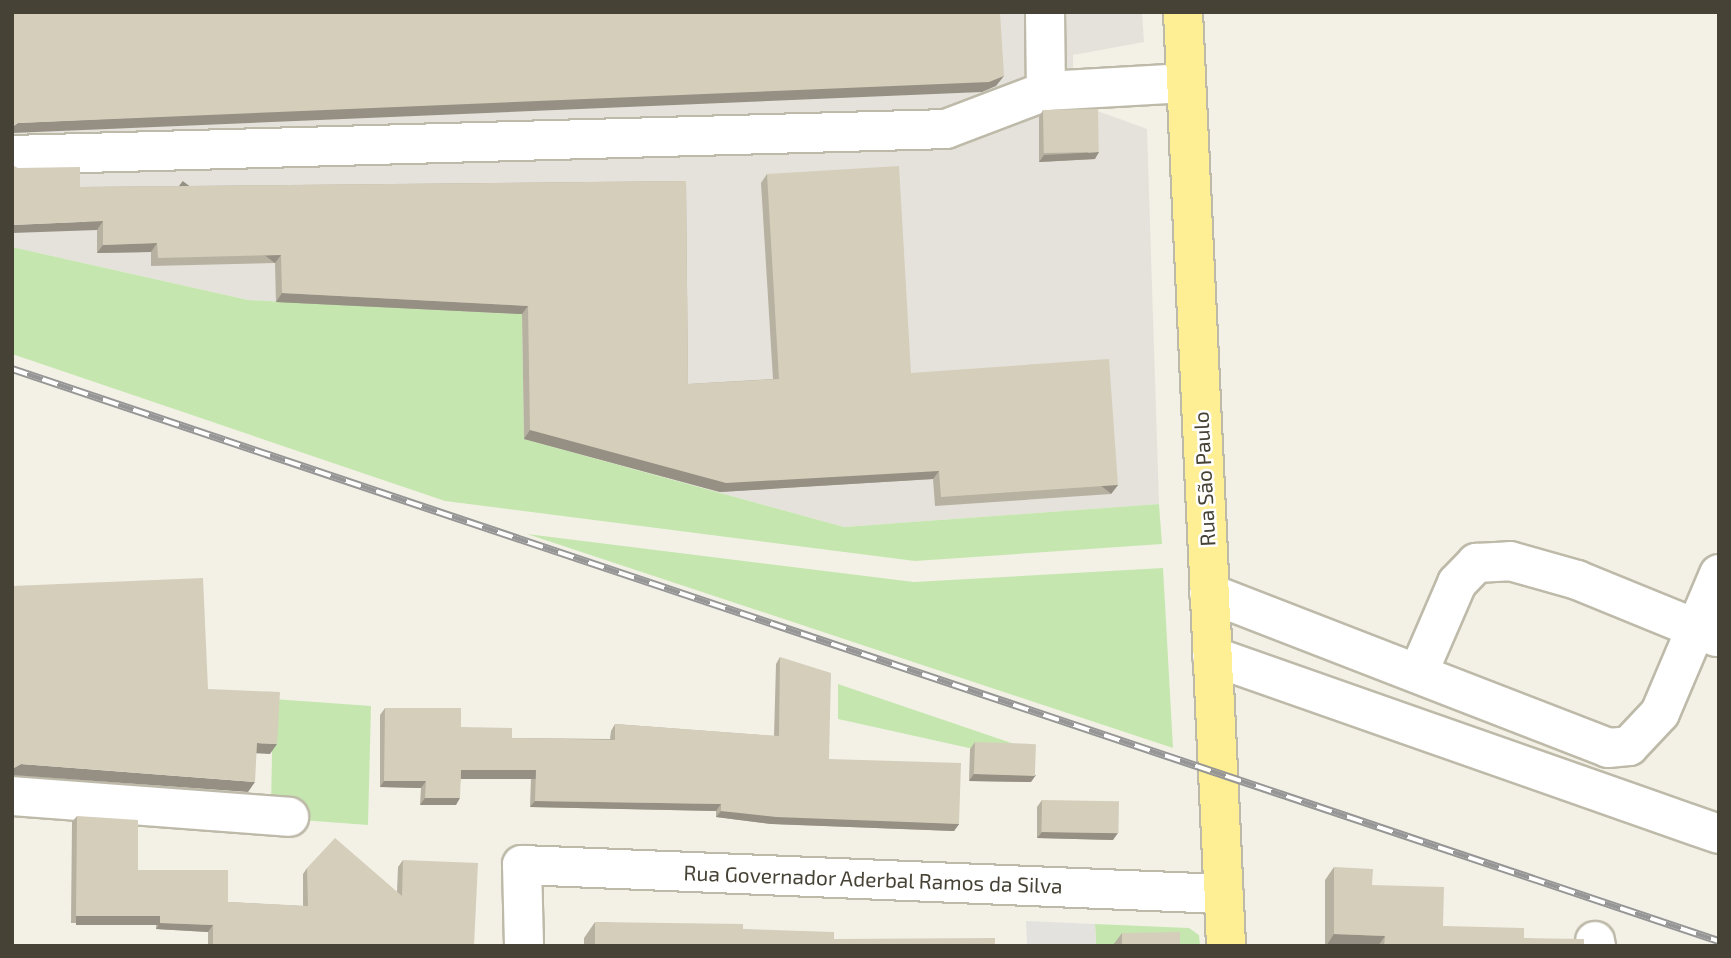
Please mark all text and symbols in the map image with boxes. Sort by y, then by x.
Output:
street label: Rua São Paulo [1188,411,1220,547]
street label: Rua Governador Aderbal Ramos da Silva [682,860,1064,898]

